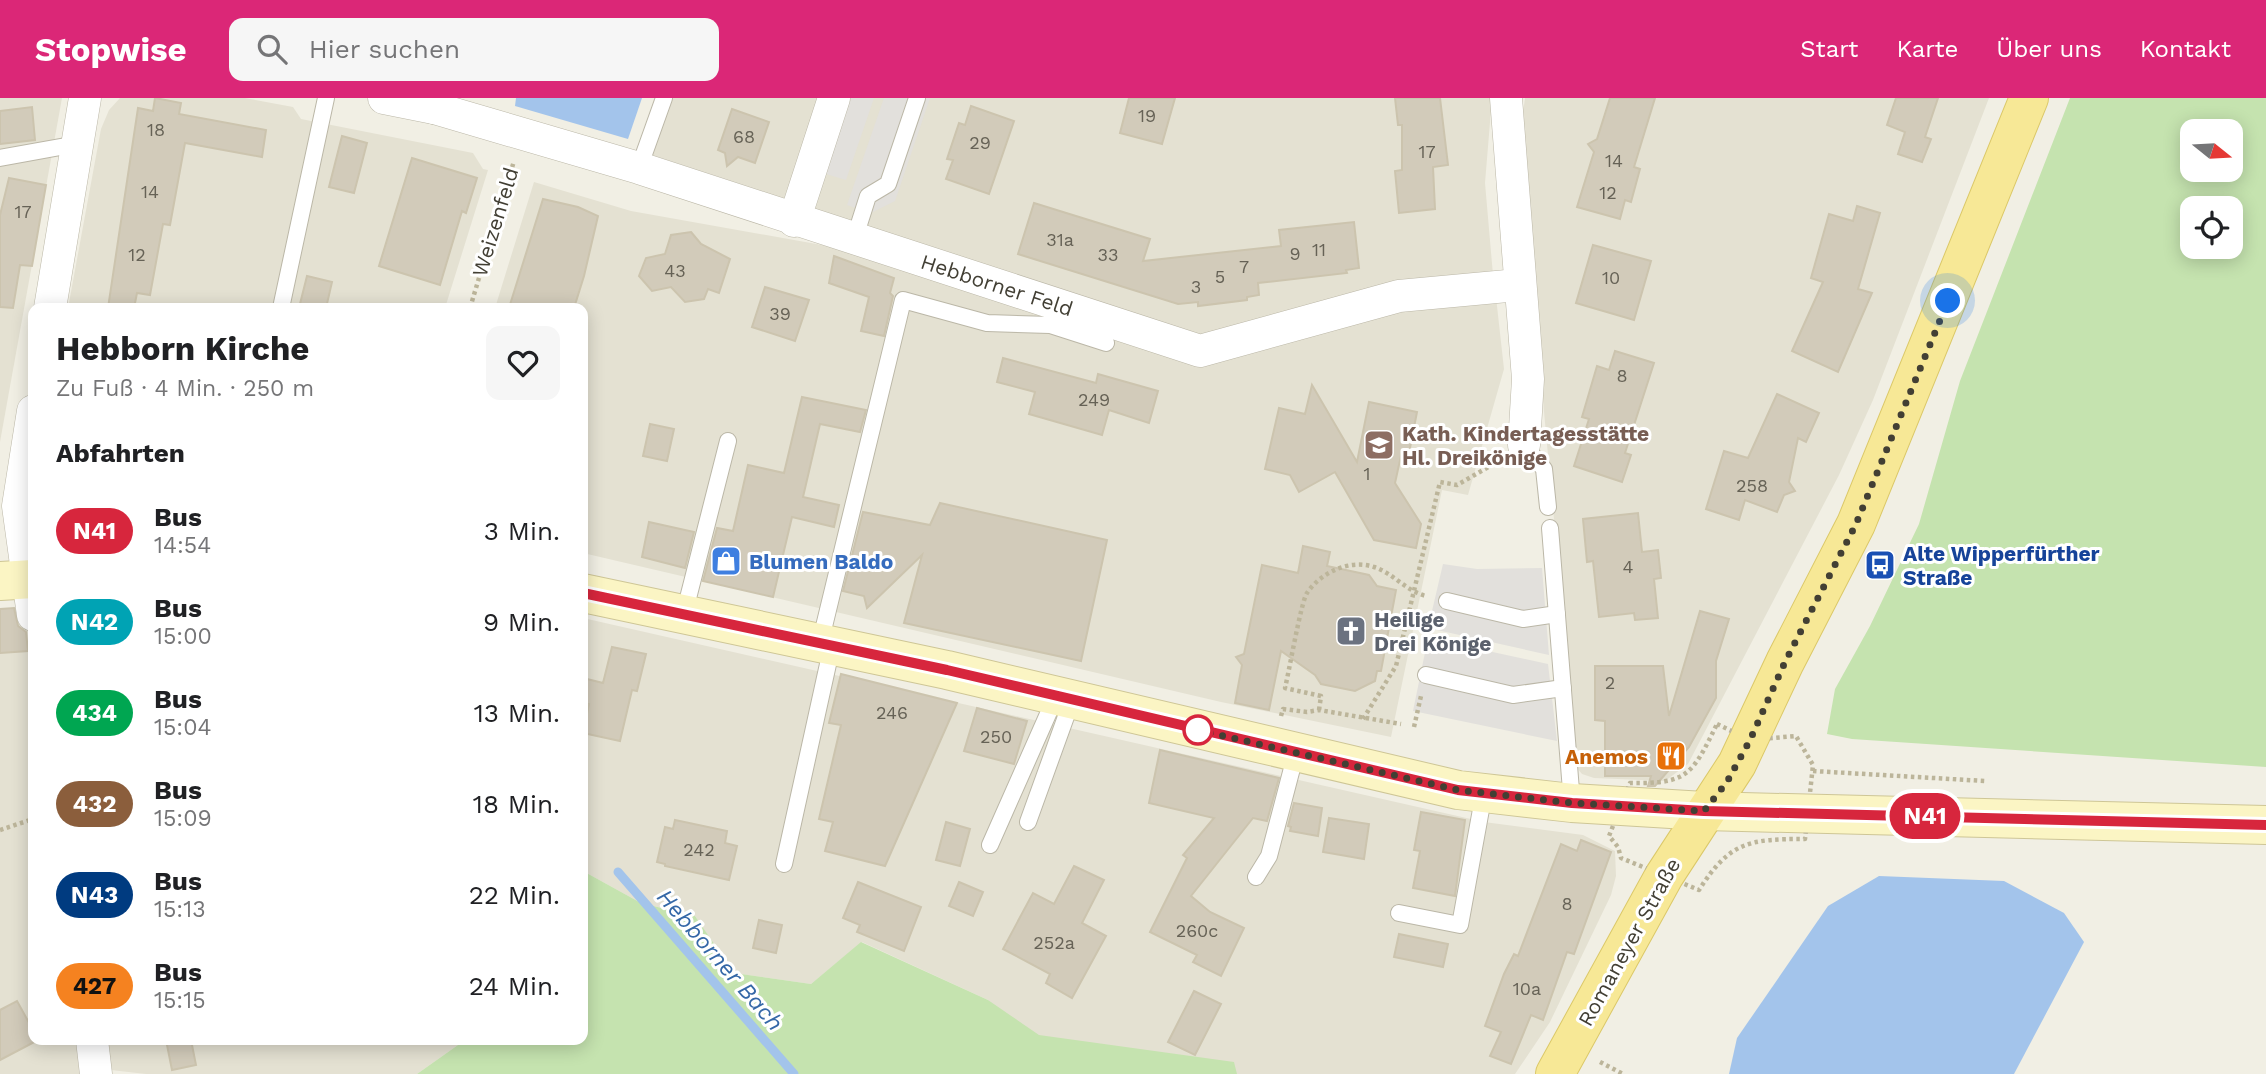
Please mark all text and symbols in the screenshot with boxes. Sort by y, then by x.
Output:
search box [229,18,719,81]
text: Stopwise [35,30,187,69]
icon: search [253,30,291,68]
text: Hier suchen [309,34,460,64]
text: Start [1800,35,1858,63]
text: Karte [1896,35,1958,63]
text: Über uns [1996,35,2102,63]
text: Kontakt [2140,35,2231,63]
house number: 19 [1138,105,1156,126]
house number: 18 [147,119,165,140]
north arrow [2180,119,2244,182]
map controls [2180,119,2243,259]
house number: 68 [733,126,755,147]
house number: 29 [969,132,991,153]
house number: 17 [1418,141,1436,162]
house number: 14 [1605,150,1623,171]
street label: Weizenfeld [467,164,523,280]
house number: 14 [141,181,159,202]
house number: 12 [1599,182,1617,203]
button: locate [2180,196,2243,259]
house number: 17 [14,201,32,222]
house number: 31a [1046,229,1074,250]
house number: 11 [1312,239,1326,260]
house number: 9 [1289,243,1301,264]
house number: 12 [128,244,146,265]
house number: 33 [1098,244,1119,265]
street label: Hebborner Feld [918,249,1076,321]
house number: 7 [1239,256,1249,277]
house number: 43 [664,260,686,281]
house number: 5 [1215,266,1225,287]
house number: 10 [1602,267,1620,288]
house number: 3 [1191,276,1201,297]
your location [1930,283,1965,318]
house number: 39 [769,303,791,324]
button: heart [486,326,560,400]
text: Hebborn Kirche [56,329,309,368]
house number: 8 [1616,365,1628,386]
text: Zu Fuß · 4 Min. · 250 m [56,375,314,402]
house number: 249 [1078,389,1110,410]
place label: Kath. Kindertagesstätte Hl. Dreikönige [1402,421,1649,470]
school or university icon: Kath. Kindertagesstätte Hl. Dreikönige [1362,428,1396,462]
text: Abfahrten [56,438,185,468]
house number: 1 [1363,463,1371,484]
house number: 258 [1736,475,1768,496]
text: Bus [154,502,202,532]
text: 3 Min. [484,516,560,546]
text: N41 [73,517,116,545]
text: 14:54 [154,532,211,559]
place label: Alte Wipperfürther Straße [1903,541,2100,590]
shop icon: Blumen Baldo [709,544,743,578]
bus stop icon: Alte Wipperfürther Straße [1863,548,1897,582]
place label: Blumen Baldo [749,549,893,574]
house number: 4 [1623,556,1634,577]
text: Bus [154,593,202,623]
text: 9 Min. [483,607,560,637]
place label: Heilige Drei Könige [1374,607,1492,656]
text: N42 [71,608,118,636]
church icon: Heilige Drei Könige [1334,614,1368,648]
text: 15:00 [154,623,212,650]
house number: 2 [1605,672,1615,693]
text: Bus [154,684,202,714]
text: 13 Min. [474,698,560,728]
text: 434 [72,699,117,727]
house number: 246 [876,702,908,723]
text: 15:04 [154,714,212,741]
unlabelled marker [1183,715,1213,745]
house number: 250 [980,726,1012,747]
restaurant icon: Anemos [1654,739,1688,773]
place label: Anemos [1565,744,1648,769]
text: Bus [154,775,202,805]
text: 18 Min. [473,789,560,819]
text: 432 [72,790,117,818]
line badge: N41 [1885,793,1965,839]
text: N41 [1903,802,1947,830]
text: 15:09 [154,805,212,832]
house number: 242 [683,839,715,860]
street label: Romaneyer Straße [1572,854,1686,1030]
text: Bus [154,866,202,896]
text: 22 Min. [469,880,560,910]
text: N43 [71,881,118,909]
water label: Hebborner Bach [651,884,789,1036]
house number: 8 [1561,893,1573,914]
text: 15:13 [154,896,206,923]
house number: 260c [1176,920,1218,941]
house number: 252a [1033,932,1075,953]
text: Bus [154,957,202,987]
text: 24 Min. [469,971,560,1001]
text: 427 [73,972,116,1000]
house number: 10a [1513,978,1541,999]
text: 15:15 [154,987,206,1014]

